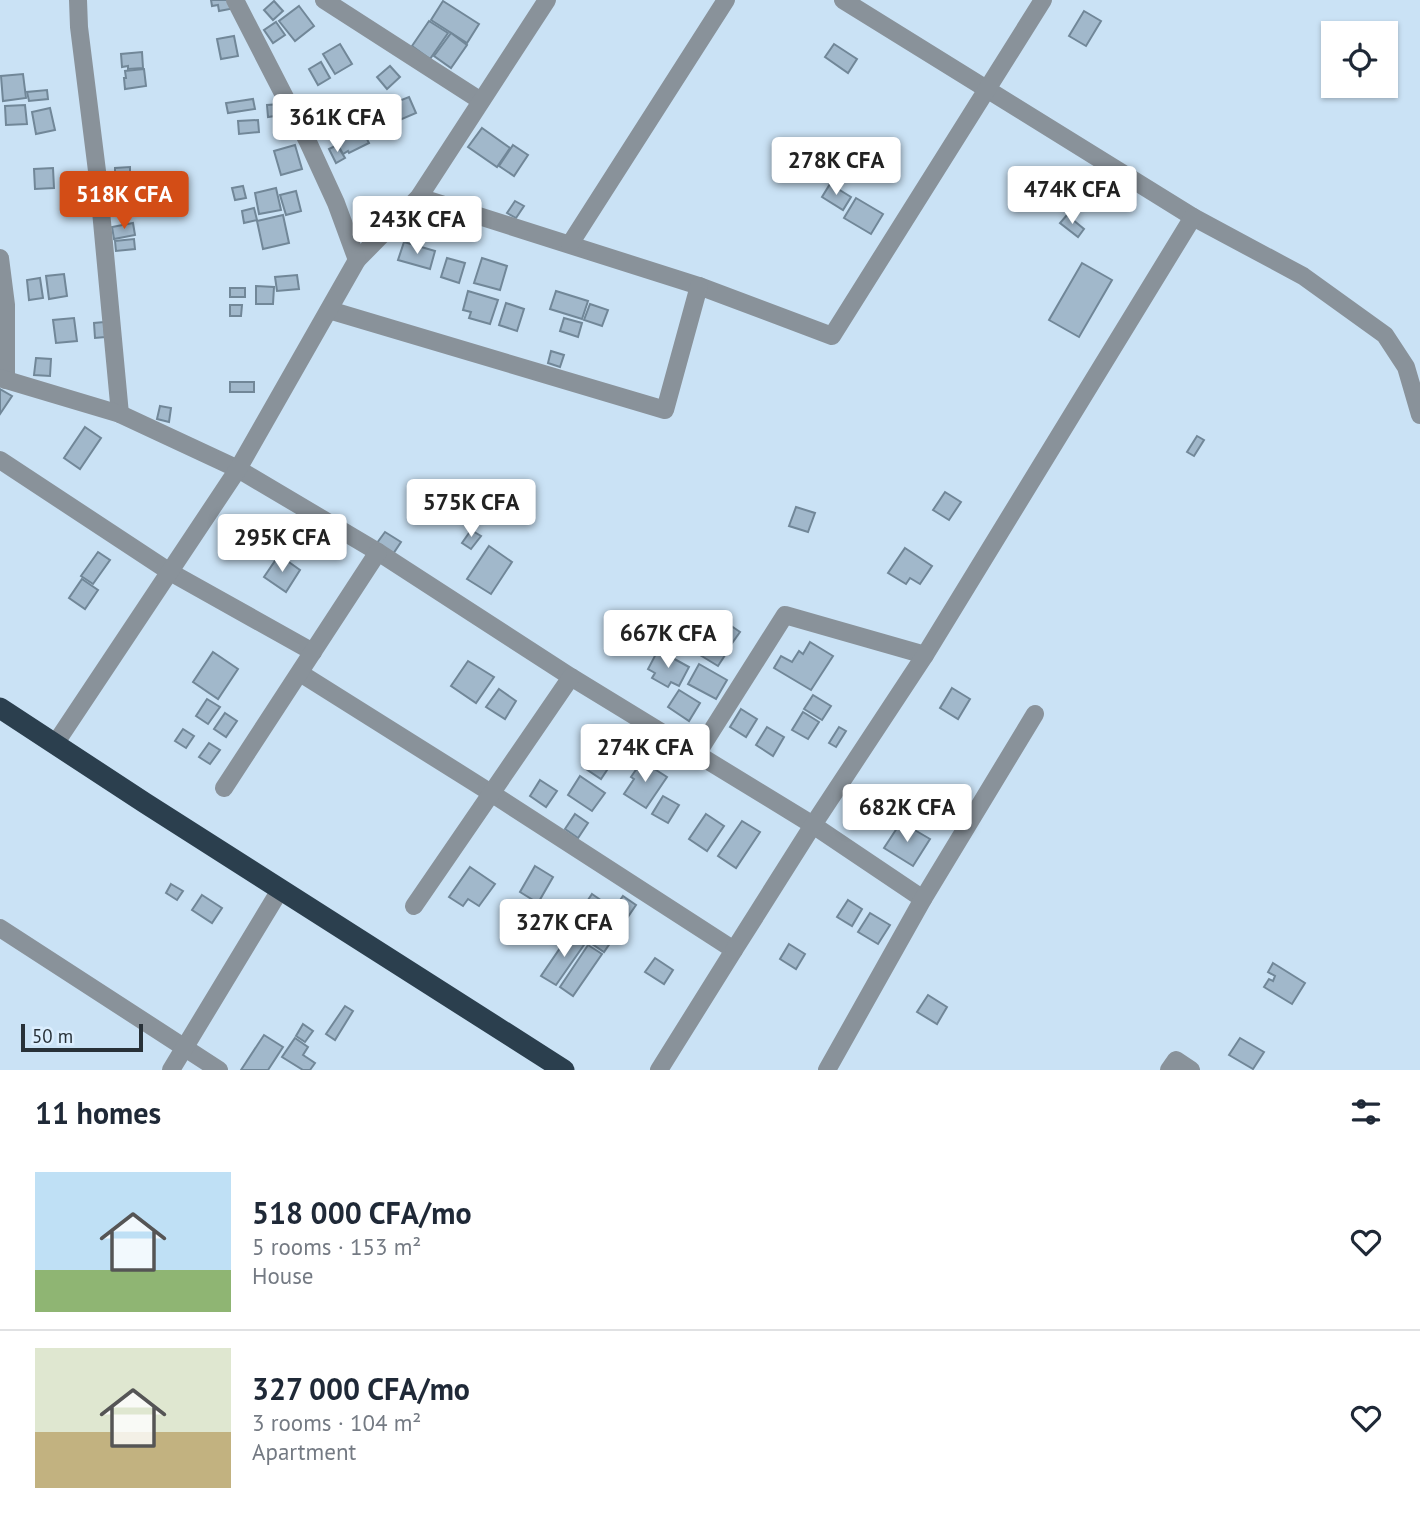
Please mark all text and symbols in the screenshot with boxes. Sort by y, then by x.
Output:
map controls [1321,21,1398,98]
button: locate [1321,21,1398,98]
pin: 361K CFA [265,94,409,154]
text: 361K CFA [289,102,385,131]
pin: 278K CFA [764,138,908,197]
text: 278K CFA [788,145,884,174]
pin: 474K CFA [1000,166,1144,226]
pin: 518K CFA [52,172,196,231]
text: 474K CFA [1024,174,1120,203]
text: 518K CFA [76,179,172,208]
pin: 243K CFA [345,196,489,256]
text: 243K CFA [369,204,465,233]
pin: 575K CFA [399,480,543,539]
text: 575K CFA [423,487,519,516]
pin: 295K CFA [210,514,354,574]
text: 295K CFA [234,522,330,551]
pin: 667K CFA [596,610,740,670]
text: 667K CFA [620,618,716,647]
pin: 274K CFA [573,724,717,784]
text: 274K CFA [597,732,693,761]
pin: 682K CFA [835,784,979,844]
text: 682K CFA [859,792,955,821]
pin: 327K CFA [492,900,636,959]
text: 327K CFA [516,907,612,936]
scale bar [21,1021,144,1053]
text: 50 m [32,1024,73,1048]
text: 11 homes [35,1093,161,1132]
icon: filters [1347,1093,1385,1131]
text: 518 000 CFA/mo [252,1193,472,1232]
icon: home [91,1200,175,1284]
icon: heart [1347,1223,1385,1261]
text: 5 rooms · 153 m² [252,1232,421,1261]
text: House [252,1261,314,1290]
text: 327 000 CFA/mo [252,1369,470,1408]
icon: home [91,1376,175,1460]
icon: heart [1347,1399,1385,1437]
text: 3 rooms · 104 m² [252,1408,421,1437]
text: Apartment [252,1437,356,1466]

